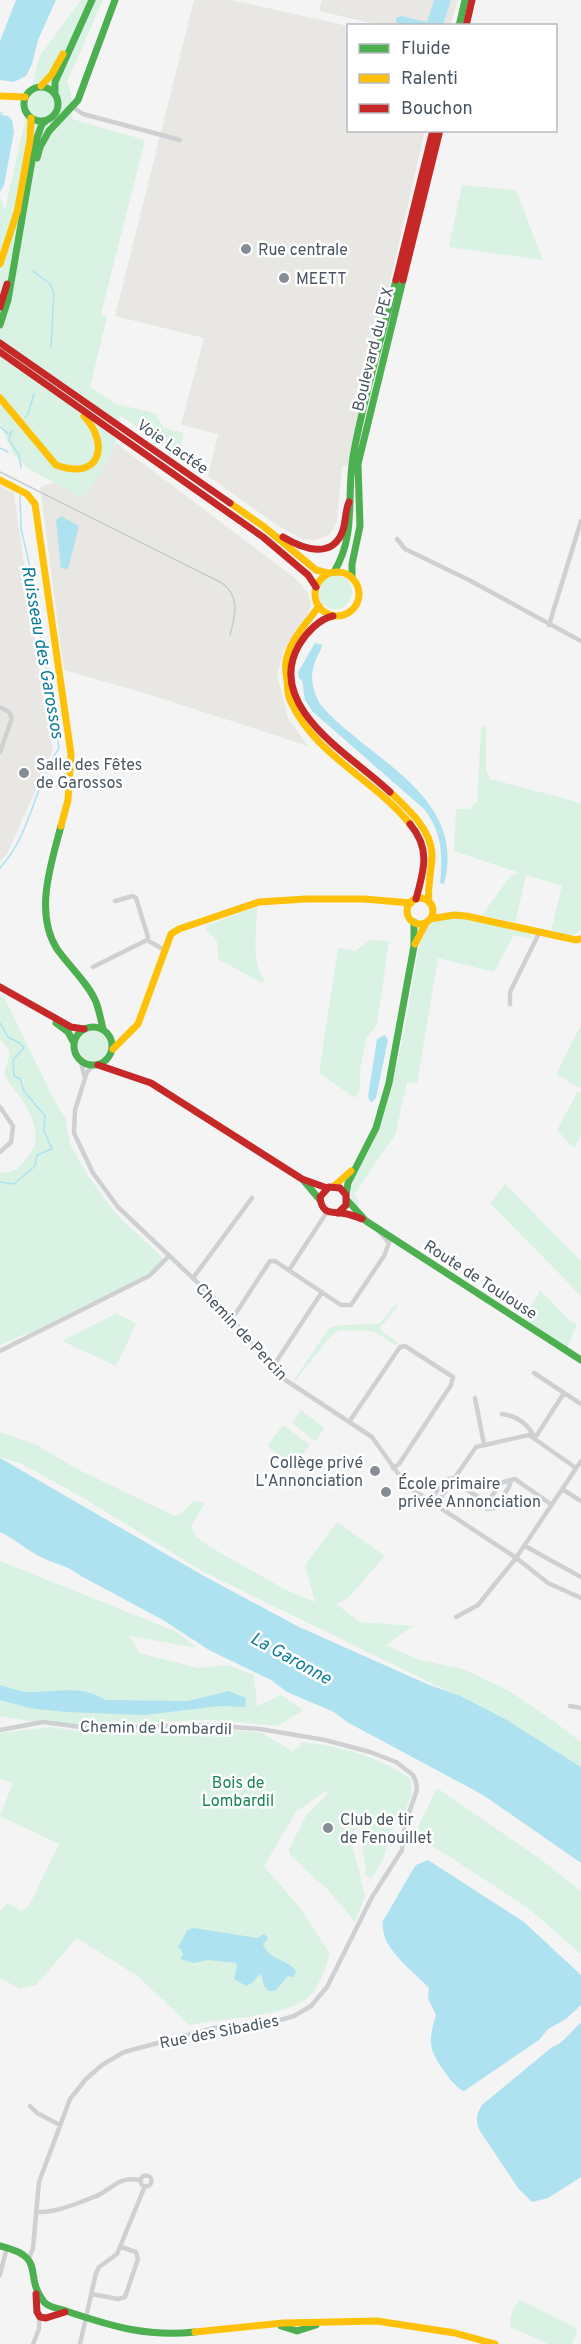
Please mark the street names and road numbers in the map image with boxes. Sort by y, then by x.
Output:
street label: Boulevard du PEX [349,285,399,414]
street label: Voie Lactée [132,416,212,480]
street label: Route de Toulouse [420,1237,540,1325]
street label: Chemin de Percin [190,1280,291,1385]
street label: Chemin de Lombardil [80,1718,232,1740]
street label: Rue des Sibadies [158,2012,281,2054]

